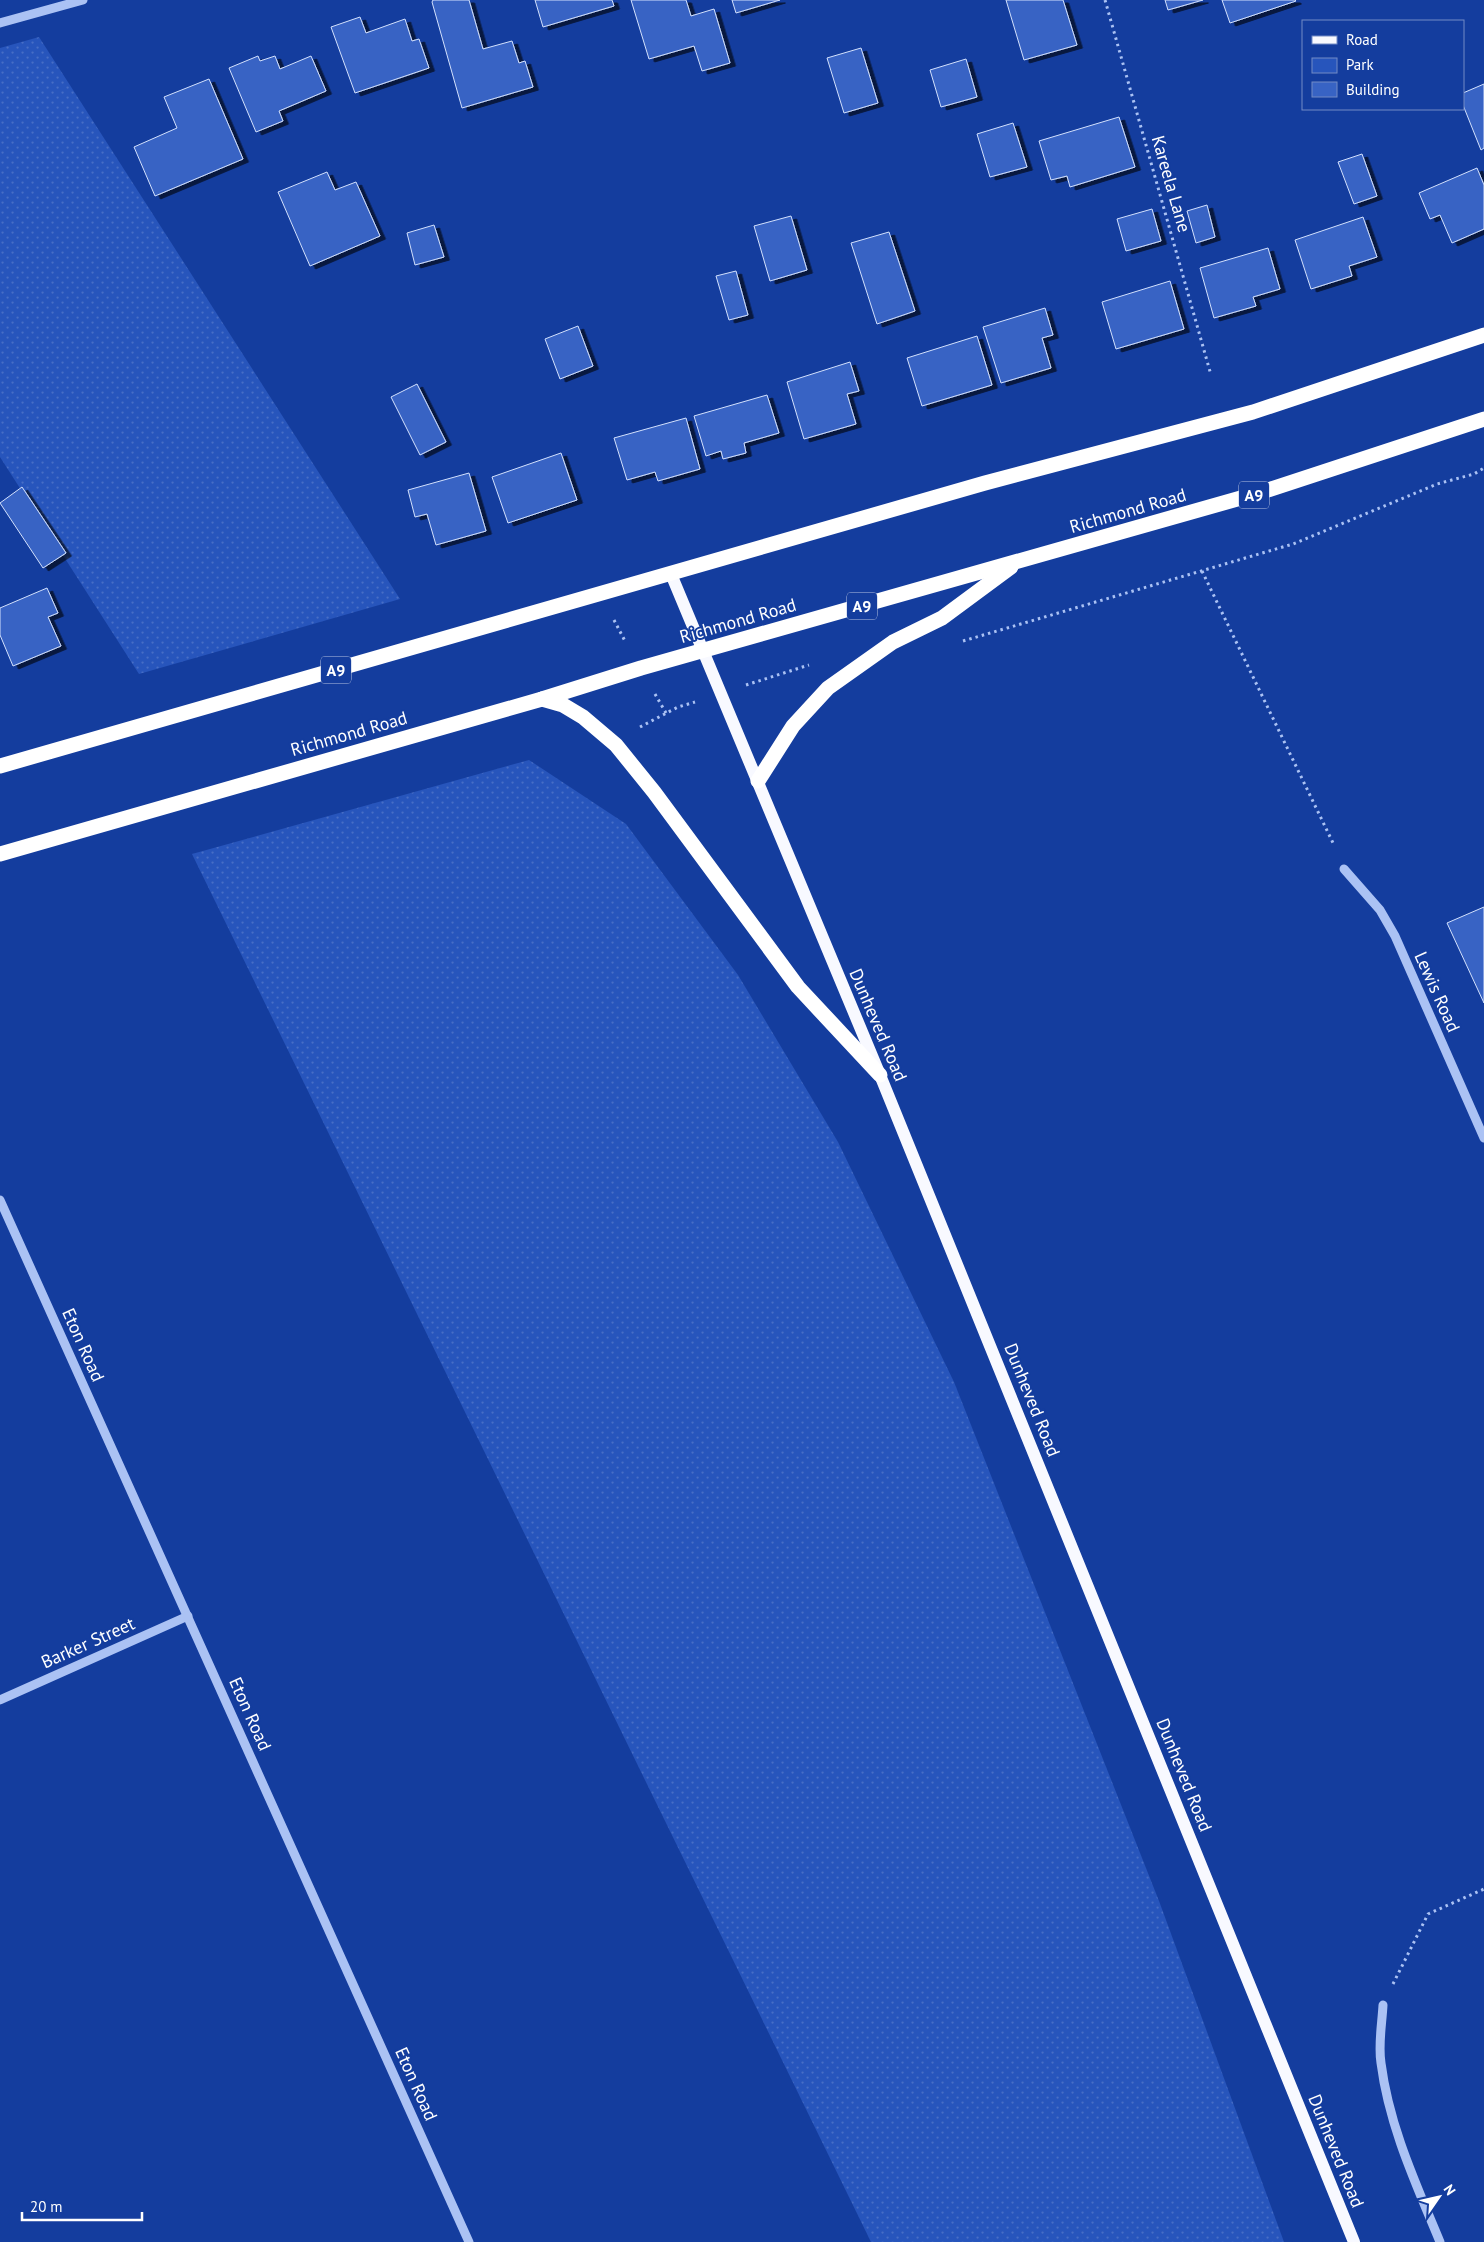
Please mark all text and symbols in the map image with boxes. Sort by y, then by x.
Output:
legend [1302,20,1464,110]
text: Road [1346,30,1378,49]
text: Park [1346,55,1374,74]
text: Building [1346,80,1400,99]
street label: Kareela Lane [1147,133,1196,235]
road number: A9 [1239,482,1269,508]
street label: Richmond Road [1067,483,1189,538]
road number: A9 [847,592,877,620]
street label: Richmond Road [677,593,799,648]
road number: A9 [321,656,351,684]
street label: Richmond Road [288,706,410,761]
street label: Lewis Road [1410,948,1465,1036]
street label: Dunheved Road [844,965,913,1085]
street label: Eton Road [57,1305,110,1385]
street label: Dunheved Road [999,1340,1066,1460]
street label: Barker Street [37,1612,138,1673]
street label: Eton Road [224,1674,277,1754]
street label: Dunheved Road [1151,1715,1218,1835]
street label: Eton Road [390,2044,443,2124]
street label: Dunheved Road [1303,2091,1370,2211]
north arrow [1414,2172,1464,2222]
text: N [1440,2181,1460,2199]
scale bar [22,2190,142,2222]
text: 20 m [30,2197,63,2216]

